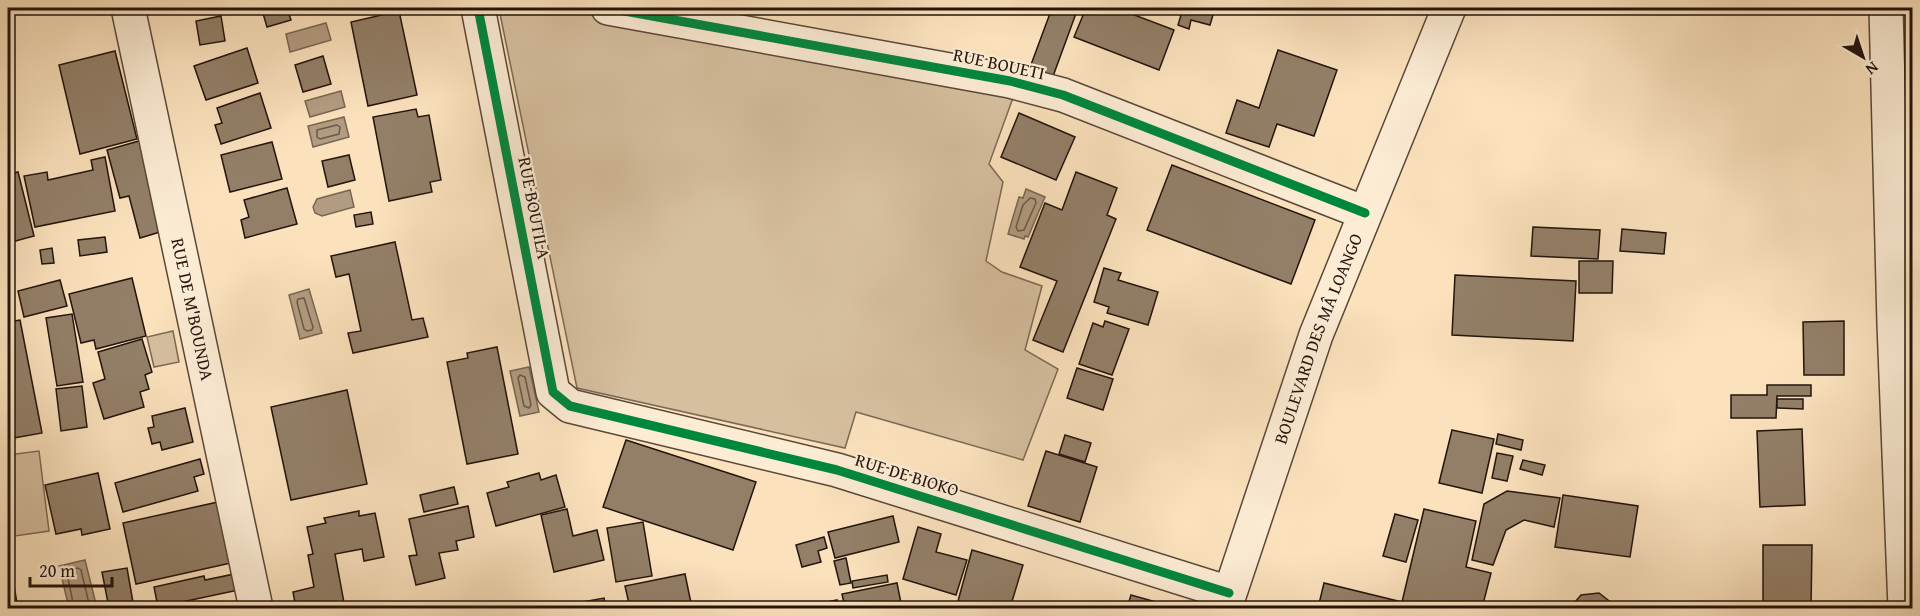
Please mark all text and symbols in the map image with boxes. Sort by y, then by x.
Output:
north arrow [1833,27,1893,87]
street label: RUE BOUETI [951,41,1047,86]
text: N [1860,56,1884,82]
street label: RUE BOUTILA [511,154,558,261]
street label: BOULEVARD DES MÂ LOANGO [1267,229,1369,448]
street label: RUE DE M'BOUNDA [164,235,221,383]
street label: RUE DE BIOKO [852,446,962,503]
scale bar [30,550,112,588]
text: 20 m [39,557,75,584]

